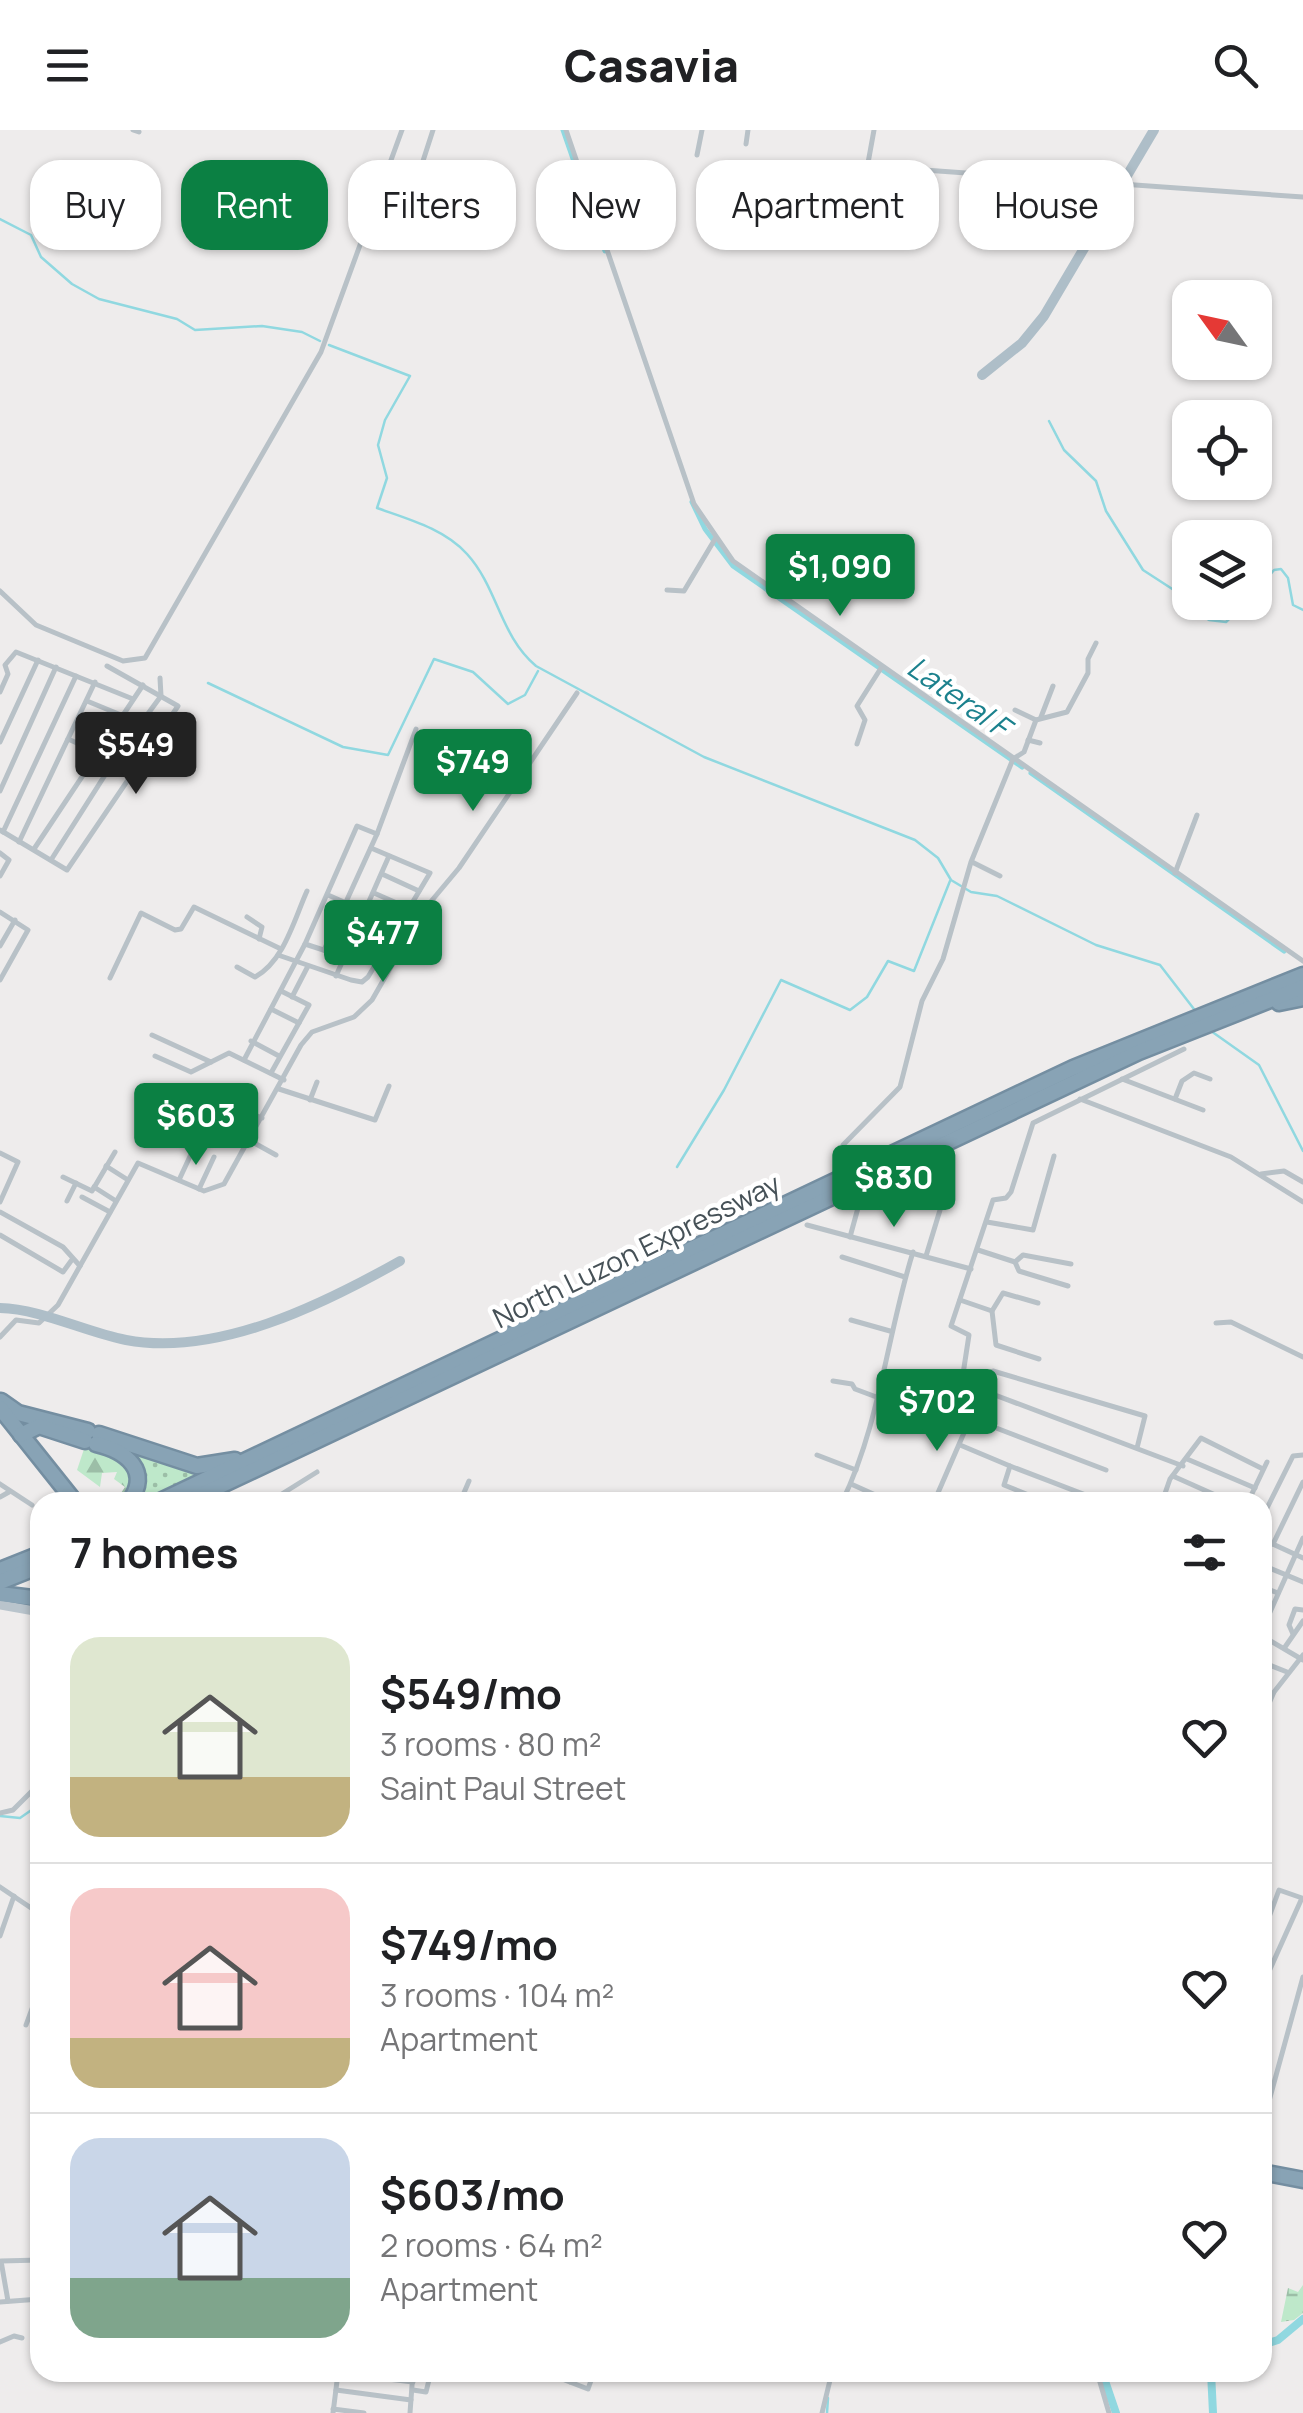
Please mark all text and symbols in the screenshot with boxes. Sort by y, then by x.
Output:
text: Casavia [564,34,739,96]
icon: menu [40,38,95,93]
icon: search [1208,38,1263,93]
chip: Buy [30,160,161,250]
chip: Rent [181,160,328,250]
chip: Filters [348,160,516,250]
chip: New [536,160,676,250]
chip: Apartment [696,160,939,250]
chip: House [959,160,1134,250]
north arrow [1172,280,1272,380]
map controls [1172,280,1272,620]
button: locate [1172,400,1272,500]
button: layers [1172,520,1272,620]
pin: $1,090 [759,534,921,619]
text: $1,090 [788,544,892,588]
water label: Lateral F [900,646,1022,749]
pin: $549 [77,712,195,797]
text: $549 [97,722,175,766]
pin: $749 [414,729,532,814]
text: $749 [436,739,510,783]
pin: $477 [324,900,442,985]
text: $477 [346,910,420,954]
pin: $603 [137,1083,255,1168]
text: $603 [156,1093,236,1137]
pin: $830 [835,1145,953,1230]
text: $830 [854,1155,934,1199]
street label: North Luzon Expressway [486,1164,786,1336]
pin: $702 [878,1369,996,1454]
text: $702 [898,1379,976,1423]
text: 7 homes [70,1523,238,1581]
icon: filters [1177,1525,1232,1580]
text: $549/mo [380,1664,562,1722]
icon: home [150,1677,270,1797]
icon: heart [1177,1710,1232,1765]
text: 3 rooms · 80 m² [380,1722,602,1766]
text: Saint Paul Street [380,1766,626,1810]
text: $749/mo [380,1915,558,1973]
icon: home [150,1928,270,2048]
icon: heart [1177,1961,1232,2016]
text: 3 rooms · 104 m² [380,1973,614,2017]
text: Apartment [380,2017,538,2061]
text: $603/mo [380,2165,565,2223]
icon: home [150,2178,270,2298]
icon: heart [1177,2211,1232,2266]
text: 2 rooms · 64 m² [380,2223,603,2267]
text: Apartment [380,2267,538,2311]

